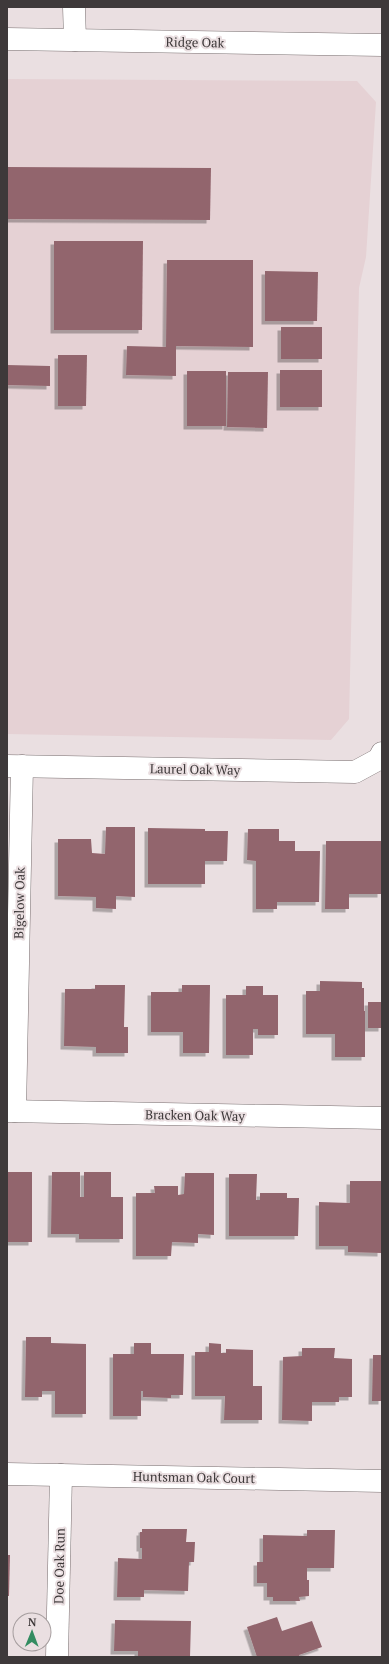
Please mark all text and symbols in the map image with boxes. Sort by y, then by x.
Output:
street label: Ridge Oak [165,32,225,52]
street label: Laurel Oak Way [150,759,241,779]
street label: Bigelow Oak [9,867,29,939]
street label: Bracken Oak Way [145,1105,246,1125]
street label: Huntsman Oak Court [133,1467,255,1487]
street label: Doe Oak Run [49,1528,69,1604]
north arrow [12,1612,52,1652]
text: N [28,1615,37,1629]

